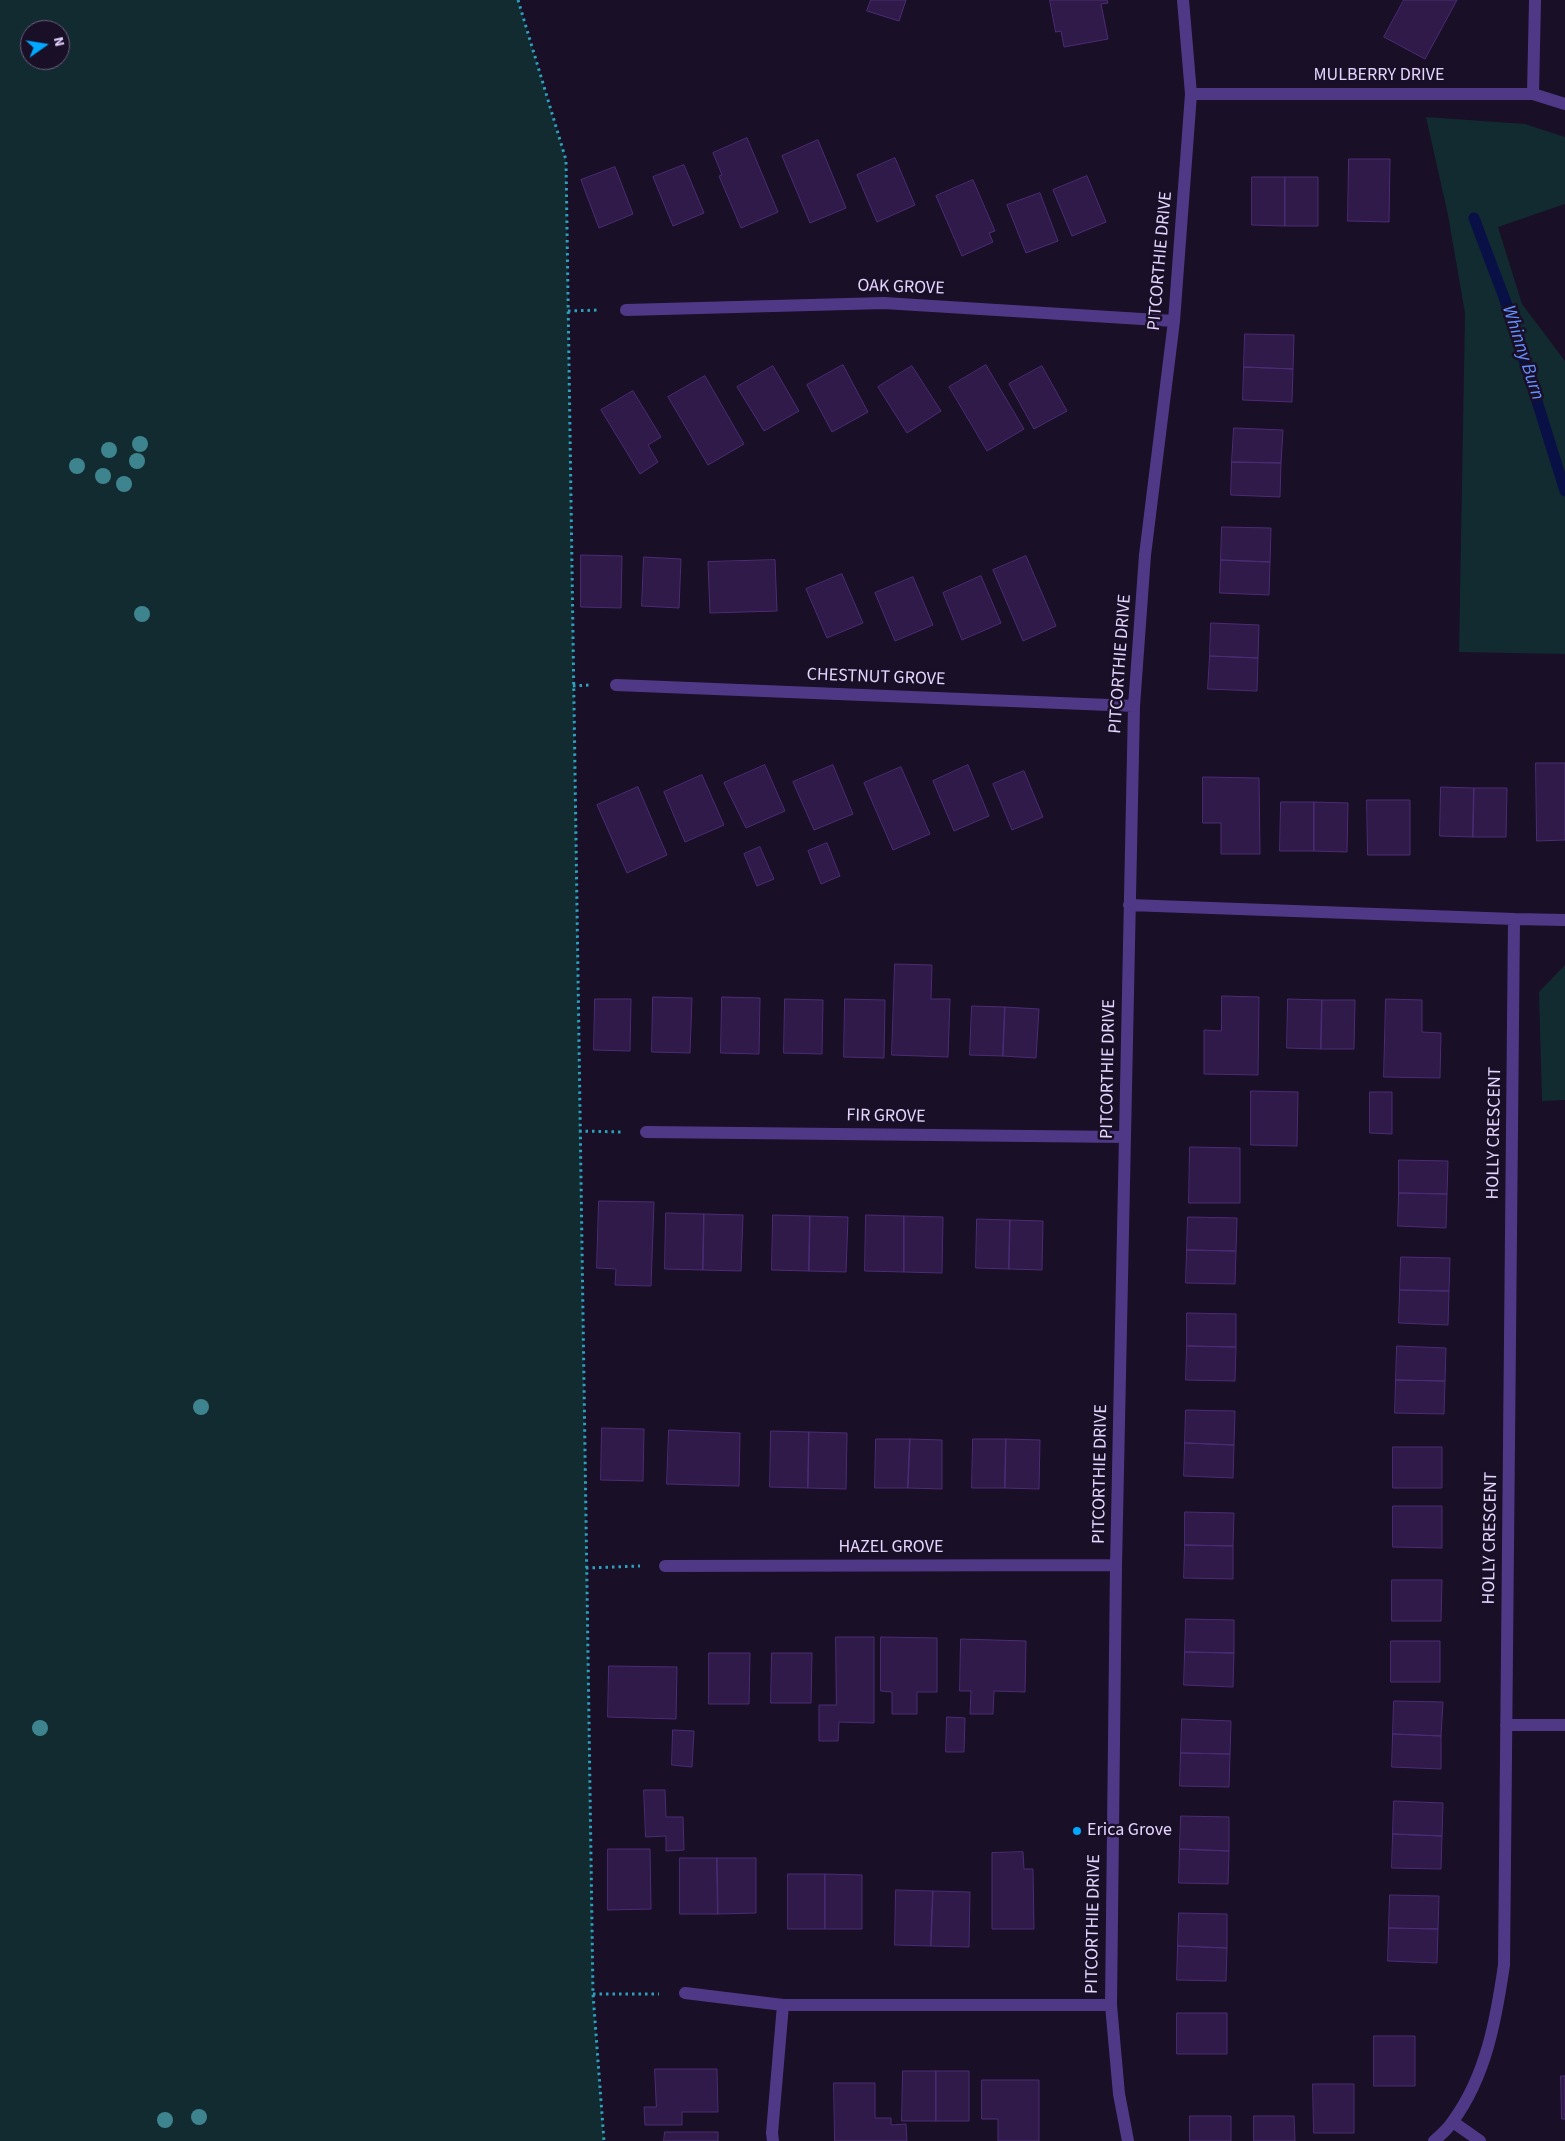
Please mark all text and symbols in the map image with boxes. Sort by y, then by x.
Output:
north arrow [20,20,70,70]
text: N [48,35,69,49]
street label: MULBERRY DRIVE [1314,65,1444,87]
street label: PITCORTHIE DRIVE [1144,190,1178,332]
street label: OAK GROVE [857,276,945,300]
water label: Whinny Burn [1496,303,1548,403]
street label: PITCORTHIE DRIVE [1105,593,1137,735]
street label: CHESTNUT GROVE [806,665,946,691]
street label: PITCORTHIE DRIVE [1097,999,1121,1139]
street label: HOLLY CRESCENT [1483,1066,1507,1200]
street label: FIR GROVE [846,1106,926,1128]
street label: PITCORTHIE DRIVE [1089,1404,1113,1544]
street label: HOLLY CRESCENT [1479,1471,1503,1605]
street label: HAZEL GROVE [839,1537,943,1559]
place label: Erica Grove [1087,1820,1172,1842]
marker: Erica Grove [1071,1825,1083,1837]
street label: PITCORTHIE DRIVE [1082,1854,1106,1994]

